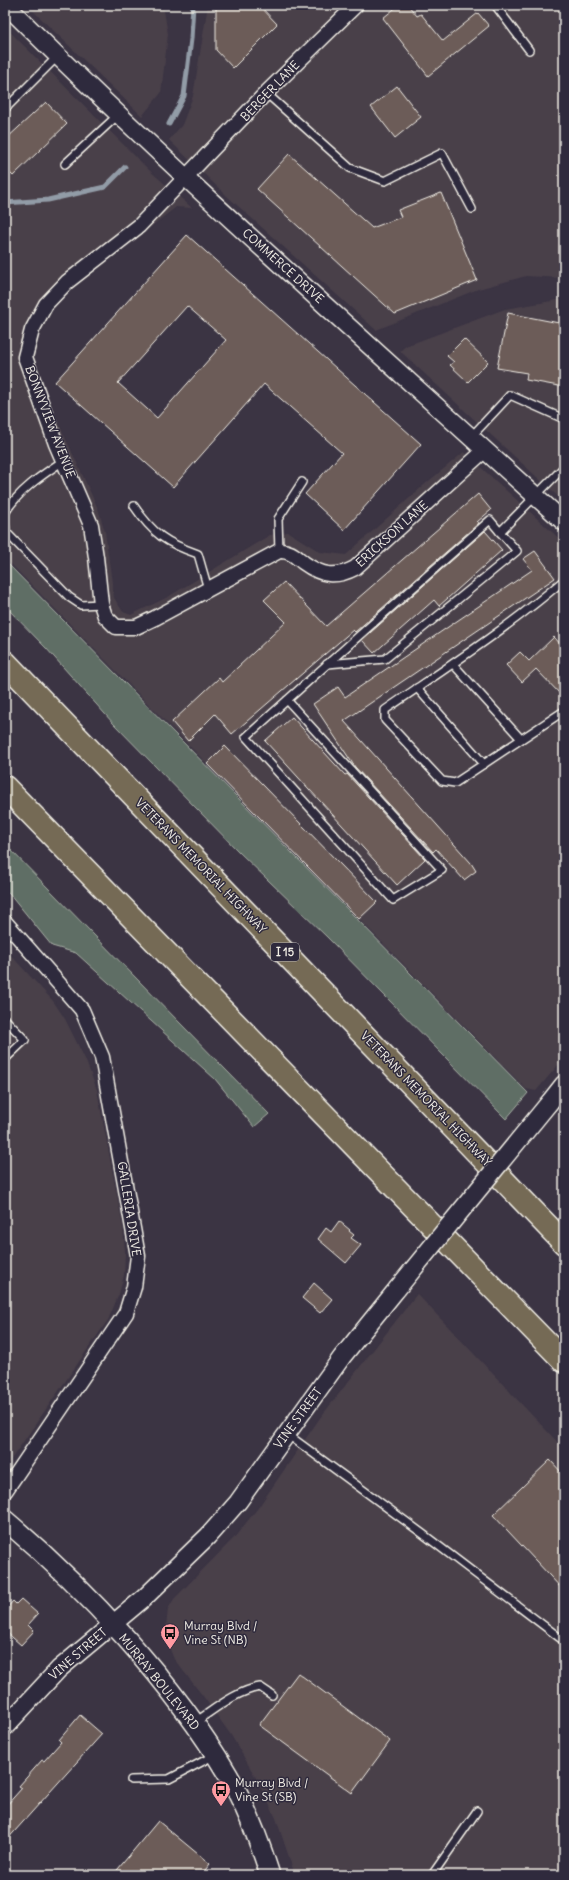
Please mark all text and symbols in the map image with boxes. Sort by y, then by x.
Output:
street label: BERGER LANE [237,57,302,124]
street label: COMMERCE DRIVE [239,225,327,306]
street label: BONNYVIEW AVENUE [22,363,79,480]
street label: ERICKSON LANE [353,497,431,570]
street label: VETERANS MEMORIAL HIGHWAY [133,795,270,937]
road number: I 15 [271,943,299,961]
street label: VETERANS MEMORIAL HIGHWAY [358,1028,495,1170]
street label: GALLERIA DRIVE [115,1160,144,1257]
street label: VINE STREET [270,1384,325,1451]
place label: Murray Blvd / Vine St (NB) [184,1618,257,1647]
bus stop icon: Murray Blvd / Vine St (NB) [159,1622,181,1650]
street label: VINE STREET [46,1624,110,1683]
street label: MURRAY BOULEVARD [116,1630,203,1733]
place label: Murray Blvd / Vine St (SB) [235,1775,308,1804]
bus stop icon: Murray Blvd / Vine St (SB) [210,1779,232,1807]

